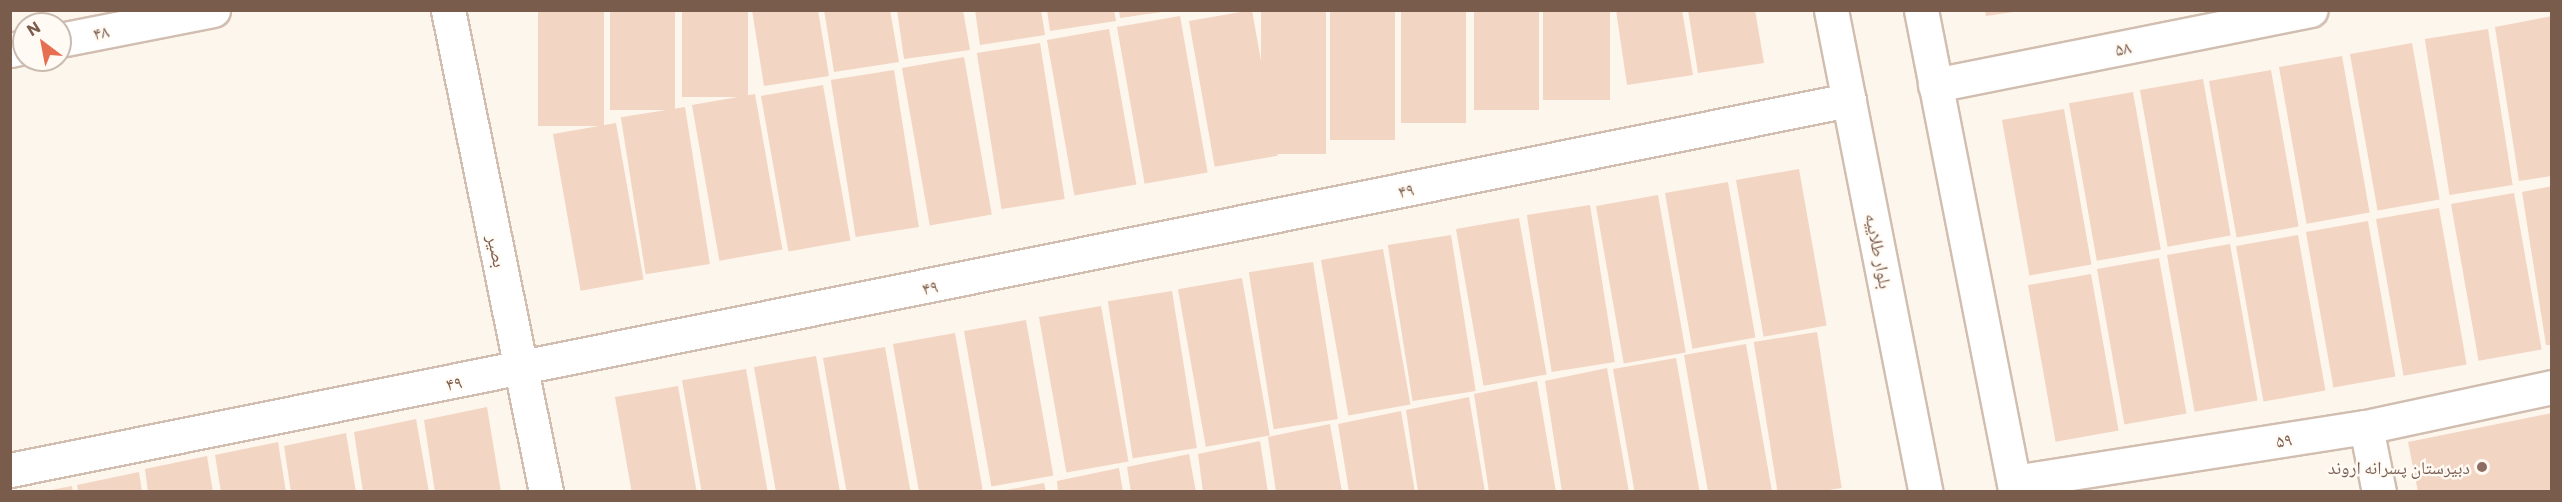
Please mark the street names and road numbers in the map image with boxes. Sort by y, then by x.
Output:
street label: ۴۸ [91,20,111,44]
street label: ۵۸ [2113,36,2133,60]
street label: ۴۹ [1396,178,1416,202]
street label: بلوار طلاییه [1861,212,1897,290]
street label: بصیر [483,233,511,269]
street label: ۴۹ [920,275,940,299]
street label: ۴۹ [444,371,464,395]
street label: ۵۹ [2274,428,2294,452]

